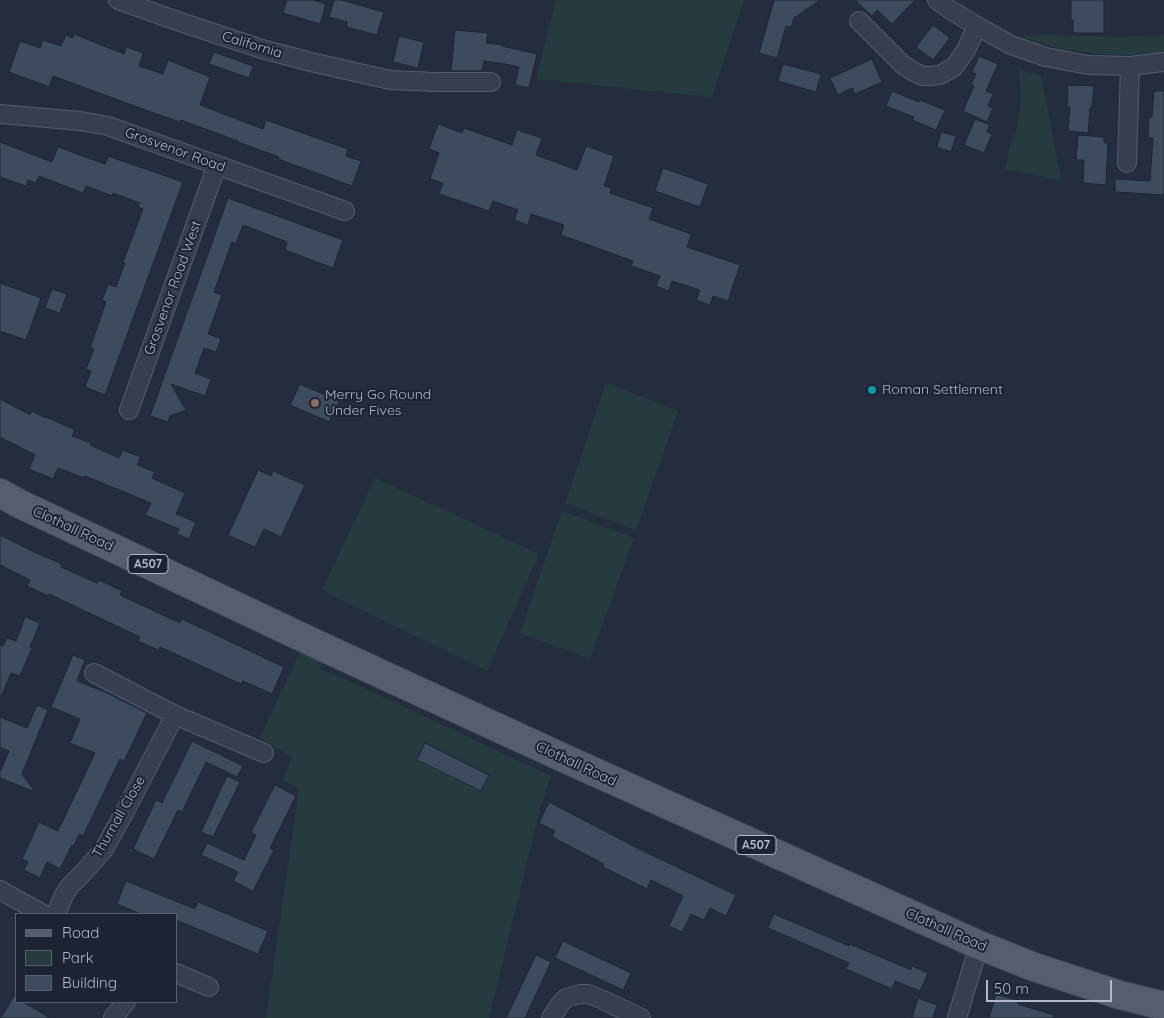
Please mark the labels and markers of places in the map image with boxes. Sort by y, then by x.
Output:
place label: Roman Settlement [882,382,1003,398]
marker: Roman Settlement [866,384,878,396]
place label: Merry Go Round Under Fives [325,387,431,420]
marker: Merry Go Round Under Fives [309,397,321,409]

